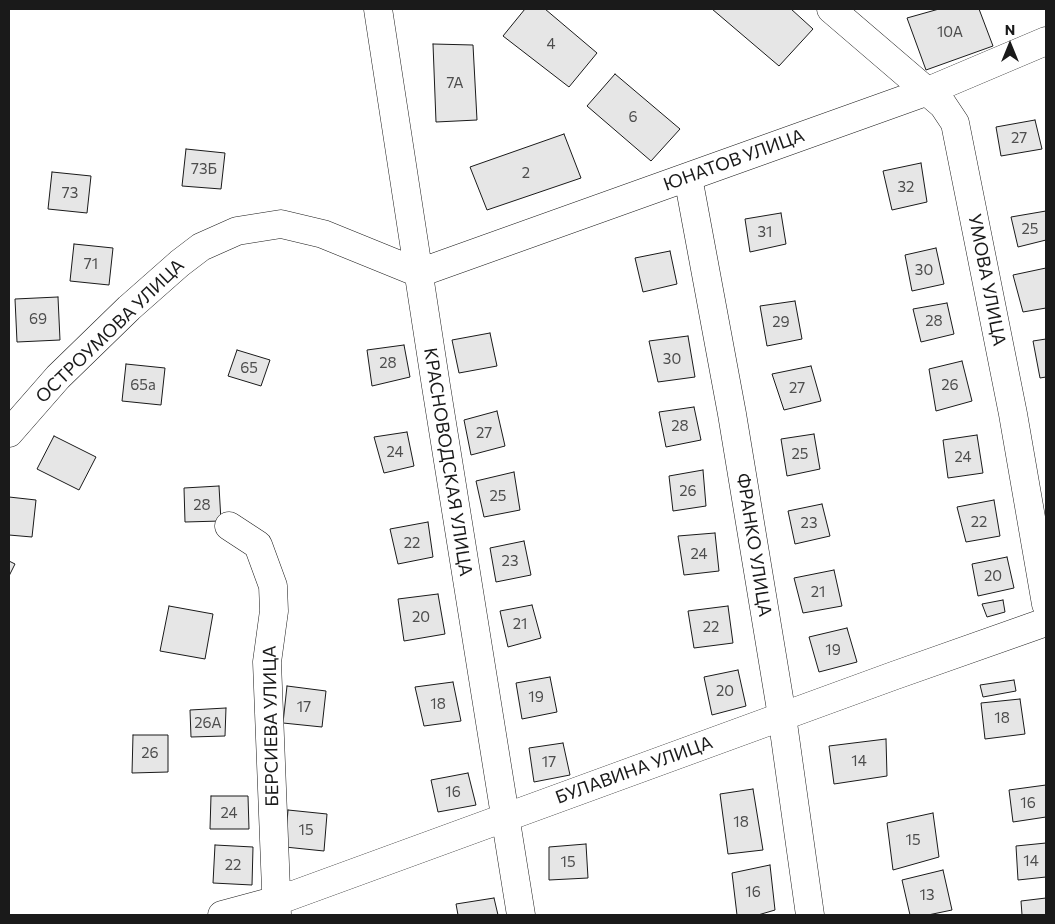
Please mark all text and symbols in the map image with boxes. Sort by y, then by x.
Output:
north arrow [985,20,1035,70]
text: N [1005,21,1015,38]
house number: 10А [937,23,963,41]
house number: 4 [547,35,555,53]
house number: 7А [446,74,464,92]
house number: 6 [628,108,638,126]
street label: ЮНАТОВ УЛИЦА [661,124,807,196]
house number: 27 [1011,129,1027,147]
house number: 73Б [191,160,217,178]
house number: 2 [522,164,530,182]
house number: 32 [898,178,914,196]
house number: 73 [62,184,78,202]
street label: УМОВА УЛИЦА [964,212,1010,348]
house number: 25 [1022,220,1038,238]
house number: 31 [758,223,772,241]
street label: ОСТРОУМОВА УЛИЦА [31,255,189,407]
house number: 71 [84,255,98,273]
house number: 30 [915,261,933,279]
house number: 69 [29,310,47,328]
house number: 28 [925,312,943,330]
house number: 29 [772,313,790,331]
street label: КРАСНОВОДСКАЯ УЛИЦА [419,346,477,578]
house number: 30 [663,350,681,368]
house number: 28 [379,354,397,372]
house number: 65 [240,359,258,377]
house number: 65а [130,376,156,394]
house number: 26 [941,376,959,394]
house number: 27 [789,379,805,397]
house number: 28 [671,417,689,435]
house number: 27 [476,424,492,442]
house number: 24 [386,443,404,461]
house number: 25 [792,445,808,463]
house number: 24 [954,448,972,466]
street label: ФРАНКО УЛИЦА [732,472,776,618]
house number: 26 [679,482,697,500]
house number: 25 [490,487,506,505]
house number: 28 [193,496,211,514]
house number: 22 [971,513,987,531]
house number: 23 [801,514,817,532]
house number: 22 [404,534,420,552]
house number: 24 [690,545,708,563]
house number: 23 [502,552,518,570]
house number: 20 [984,567,1002,585]
house number: 21 [811,583,825,601]
house number: 20 [412,608,430,626]
house number: 21 [513,615,527,633]
house number: 22 [703,618,719,636]
house number: 19 [825,641,841,659]
street label: БЕРСИЕВА УЛИЦА [259,645,283,807]
house number: 20 [716,682,734,700]
house number: 19 [528,688,544,706]
house number: 18 [430,695,446,713]
house number: 17 [297,698,311,716]
house number: 18 [994,709,1010,727]
house number: 26А [194,714,222,732]
street label: БУЛАВИНА УЛИЦА [552,732,716,808]
house number: 26 [141,744,159,762]
house number: 14 [851,752,867,770]
house number: 17 [542,753,556,771]
house number: 16 [445,783,461,801]
house number: 16 [1020,794,1036,812]
house number: 24 [220,804,238,822]
house number: 18 [733,813,749,831]
house number: 15 [298,821,314,839]
house number: 15 [905,831,921,849]
house number: 14 [1023,852,1039,870]
house number: 15 [560,853,576,871]
house number: 22 [225,856,241,874]
house number: 16 [745,883,761,901]
house number: 13 [920,886,934,904]

